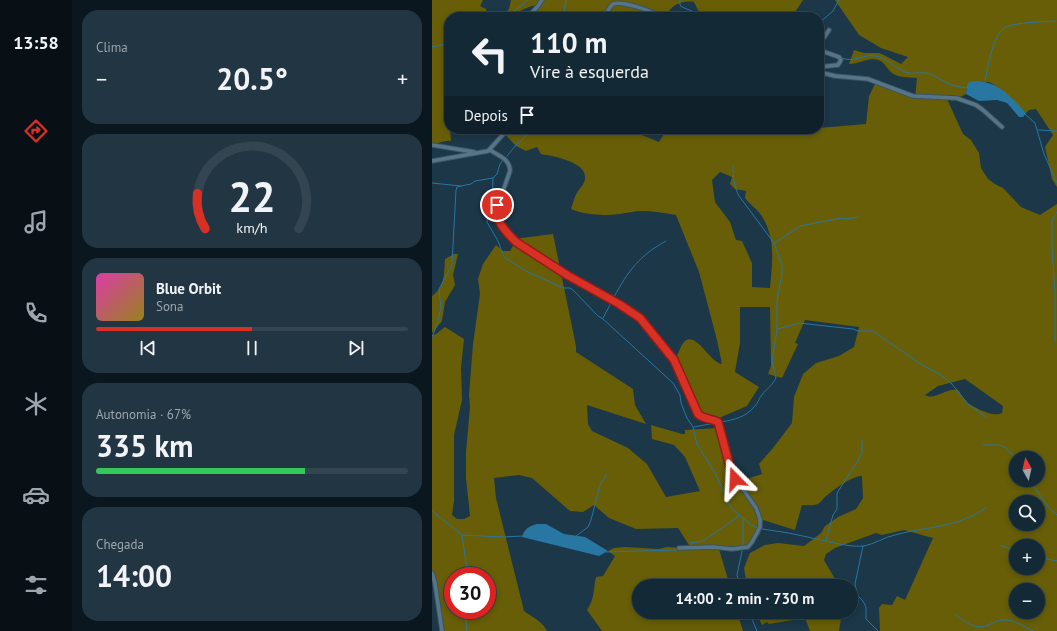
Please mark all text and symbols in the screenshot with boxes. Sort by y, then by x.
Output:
text: 110 m [530,24,607,61]
icon: left [464,28,516,80]
text: 13:58 [13,31,59,54]
text: Clima [96,39,128,56]
text: 20.5° [216,59,288,98]
text: Vire à esquerda [530,60,649,83]
text: − [96,65,107,93]
text: + [397,65,408,93]
icon: arrive [516,104,538,126]
text: Depois [464,106,508,125]
icon: directions [22,117,50,145]
text: 22 [228,170,276,223]
pin [480,188,514,222]
icon: arrive [486,194,508,216]
icon: music [22,208,50,236]
text: km/h [236,218,268,237]
text: Blue Orbit [156,279,221,298]
text: Sona [156,298,183,315]
icon: phone [22,299,50,327]
icon: previous [137,337,159,359]
icon: pause [241,337,263,359]
icon: next [345,337,367,359]
icon: climate [22,390,50,418]
text: Autonomia · 67% [96,406,191,423]
text: 335 km [96,426,194,465]
north arrow [1009,451,1045,487]
map controls [1009,451,1045,619]
position arrow [714,458,756,500]
icon: car [22,481,50,509]
button: search [1009,495,1045,531]
text: Chegada [96,536,144,553]
button: + [1009,539,1045,575]
text: 14:00 [96,556,172,595]
speed limit sign: 30 [444,567,496,619]
icon: filters [22,571,50,599]
button: − [1009,583,1045,619]
text: 14:00 · 2 min · 730 m [676,589,814,608]

